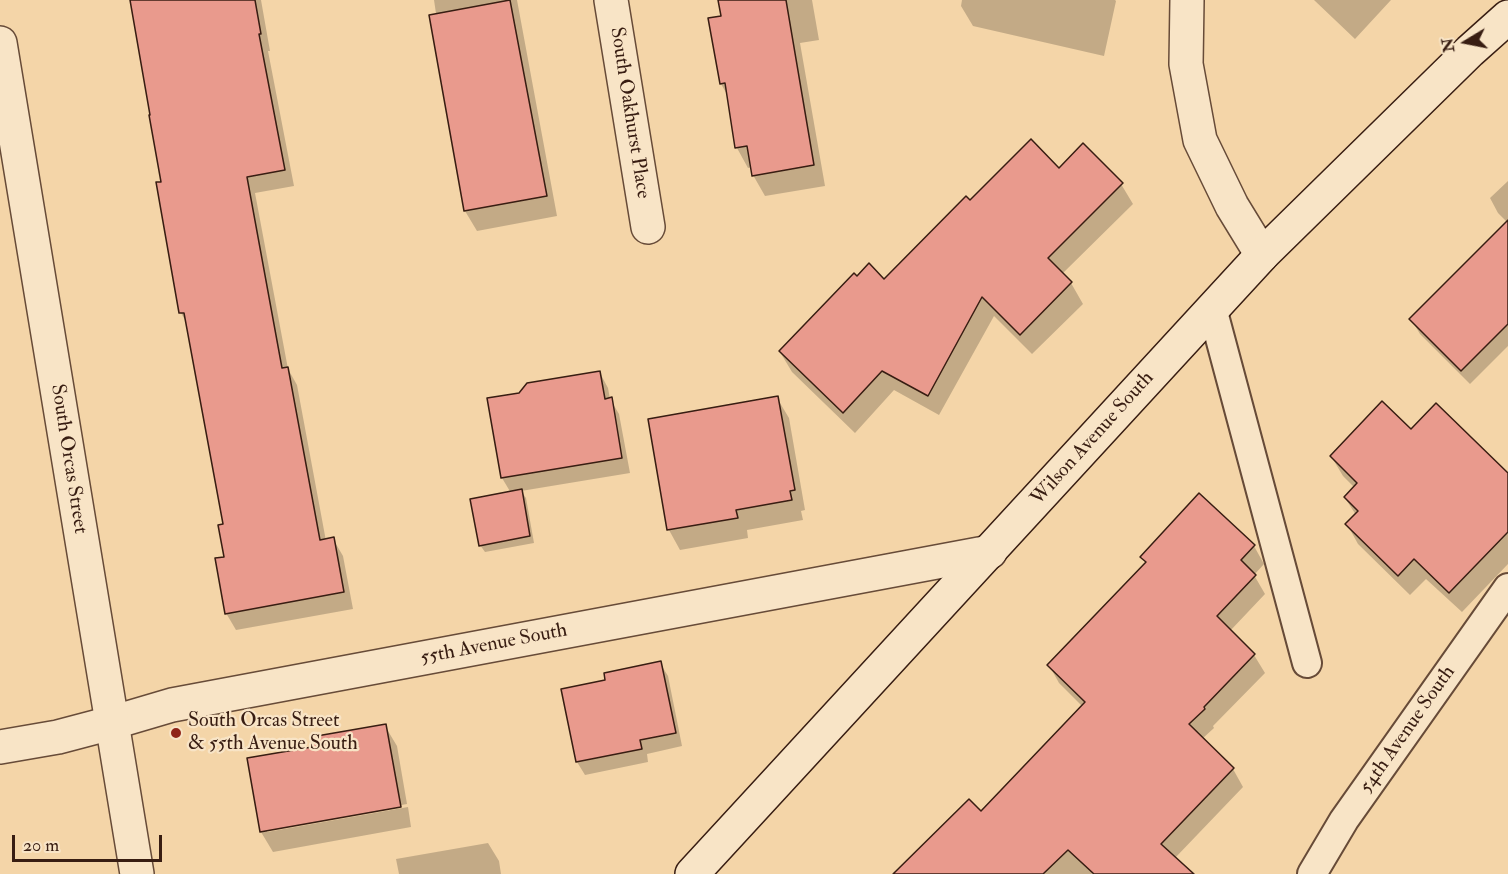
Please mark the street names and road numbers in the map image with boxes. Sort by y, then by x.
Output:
street label: South Oakhurst Place [604,26,654,200]
street label: Wilson Avenue South [1027,367,1159,511]
street label: South Orcas Street [44,382,92,536]
street label: 55th Avenue South [419,619,569,671]
street label: 54th Avenue South [1355,662,1461,798]

